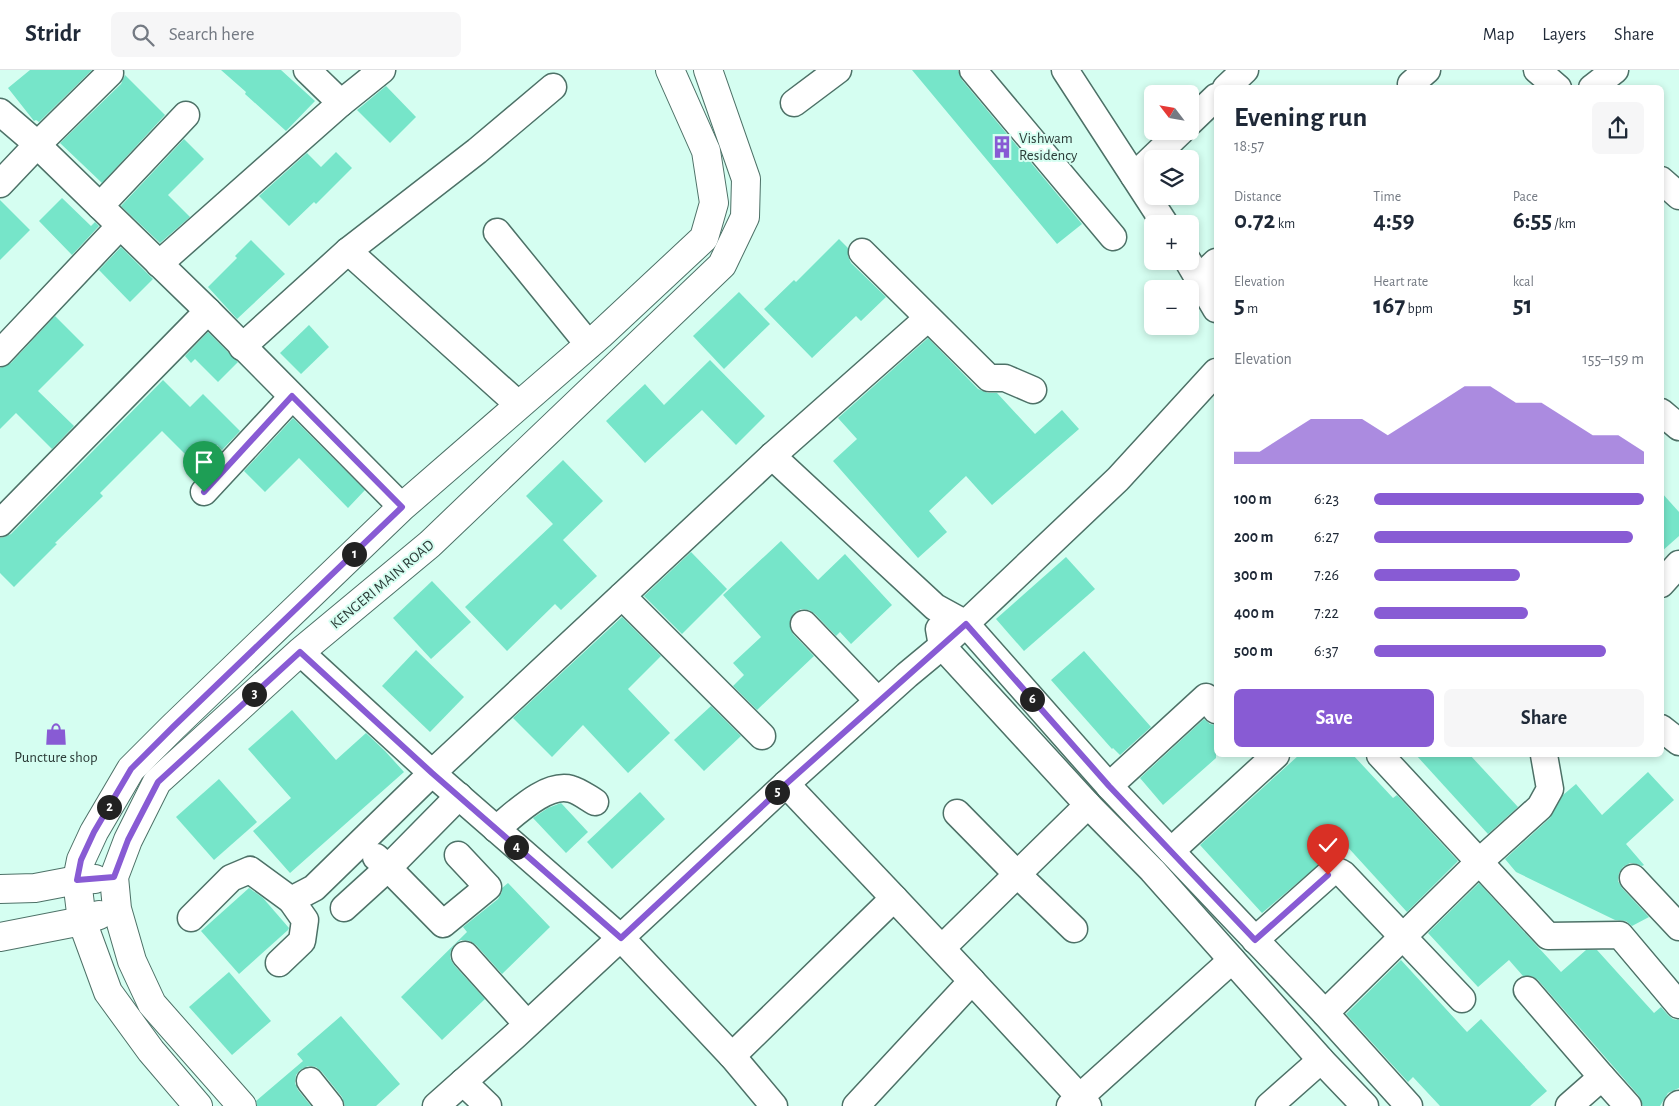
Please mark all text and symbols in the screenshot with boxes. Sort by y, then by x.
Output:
search box [111,12,461,57]
icon: search [129,21,157,49]
text: Stridr [25,22,81,46]
text: Search here [169,25,255,44]
text: Map [1483,26,1514,44]
text: Layers [1542,26,1586,44]
text: Share [1614,26,1654,44]
north arrow [1144,85,1199,140]
map controls [1144,85,1199,335]
button: share [1592,102,1644,154]
text: Evening run [1234,104,1367,132]
place label: Vishwam Residency [1019,131,1078,163]
building icon: Vishwam Residency [989,134,1015,160]
text: 18:57 [1234,138,1264,154]
button: layers [1144,150,1199,205]
text: Distance [1234,190,1281,204]
text: Time [1373,190,1401,204]
text: Pace [1513,190,1538,204]
text: 0.72 [1234,208,1275,233]
text: 4:59 [1373,208,1415,233]
text: 6:55 [1513,208,1552,233]
button: + [1144,215,1199,270]
text: km [1275,217,1295,231]
text: /km [1552,217,1576,231]
text: Elevation [1234,275,1285,289]
text: Heart rate [1373,275,1428,289]
text: kcal [1513,275,1534,289]
button: − [1144,280,1199,335]
text: 5 [1234,293,1245,318]
text: 167 [1373,293,1405,318]
text: 51 [1513,293,1532,318]
text: m [1245,302,1258,316]
text: bpm [1405,302,1433,316]
text: Elevation [1234,351,1292,367]
text: 155–159 m [1582,351,1644,367]
pin [183,441,225,492]
icon: arrive [190,448,218,476]
text: 100 m [1234,491,1272,507]
text: 6:23 [1314,491,1339,507]
text: 200 m [1234,529,1274,545]
text: 6:27 [1314,529,1339,545]
street label: KENGERI MAIN ROAD [328,537,437,632]
pin: 1 [342,542,366,566]
text: 1 [352,547,357,561]
text: 300 m [1234,567,1273,583]
text: 7:26 [1314,567,1339,583]
text: 400 m [1234,605,1274,621]
text: 7:22 [1314,605,1339,621]
text: 500 m [1234,643,1273,659]
text: 6:37 [1314,643,1338,659]
pin: 3 [242,682,266,706]
pin: 6 [1020,686,1044,712]
text: 3 [251,687,258,701]
button: Save [1234,689,1434,747]
button: Share [1444,689,1644,747]
text: 6 [1029,692,1036,706]
shop icon: Puncture shop [43,721,69,747]
place label: Puncture shop [14,750,98,765]
pin: 5 [764,780,790,804]
text: 5 [774,785,781,799]
pin: 2 [96,794,122,820]
text: 2 [106,800,113,814]
pin [1307,824,1349,875]
icon: check [1314,831,1342,859]
pin: 4 [504,834,528,860]
text: 4 [513,840,520,854]

